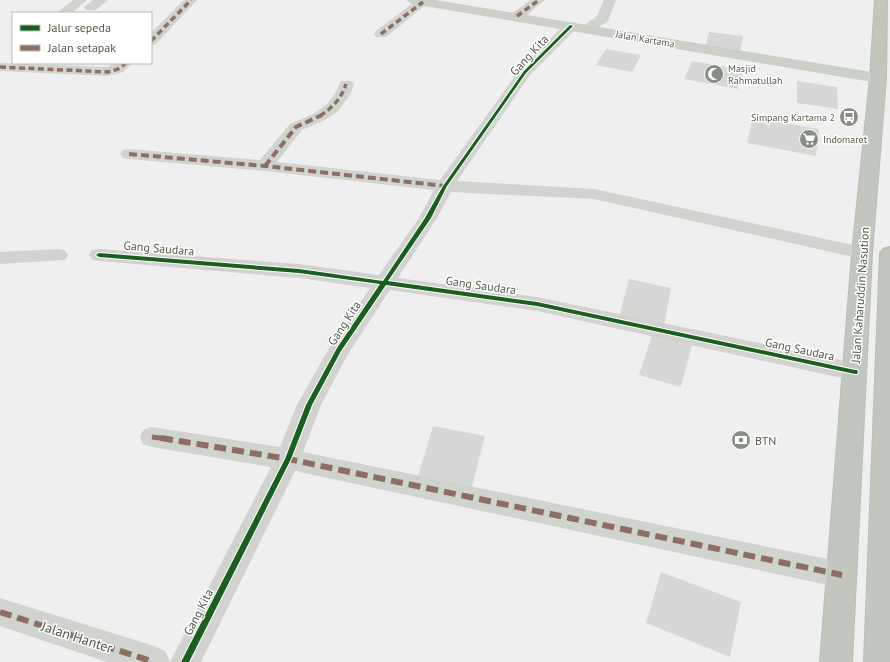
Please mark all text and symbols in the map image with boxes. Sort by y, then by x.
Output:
legend [12,12,152,64]
text: Jalur sepeda [47,20,111,35]
street label: Jalan Kartama [613,27,676,51]
street label: Gang Kita [506,32,552,78]
text: Jalan setapak [47,40,116,55]
place label: Masjid Rahmatullah [728,62,782,87]
mosque icon: Masjid Rahmatullah [703,63,725,85]
bus stop icon: Simpang Kartama 2 [838,106,860,128]
place label: Simpang Kartama 2 [751,111,835,124]
supermarket icon: Indomaret [798,128,820,150]
place label: Indomaret [823,133,868,146]
street label: Jalan Kaharuddin Nasution [848,226,872,365]
street label: Gang Saudara [123,237,195,259]
street label: Gang Saudara [445,273,517,297]
street label: Gang Kita [324,298,364,348]
street label: Gang Saudara [764,334,836,364]
bank icon: BTN [730,429,752,451]
place label: BTN [755,433,776,448]
street label: Gang Kita [180,586,216,638]
street label: Jalan Hanter [38,617,115,657]

